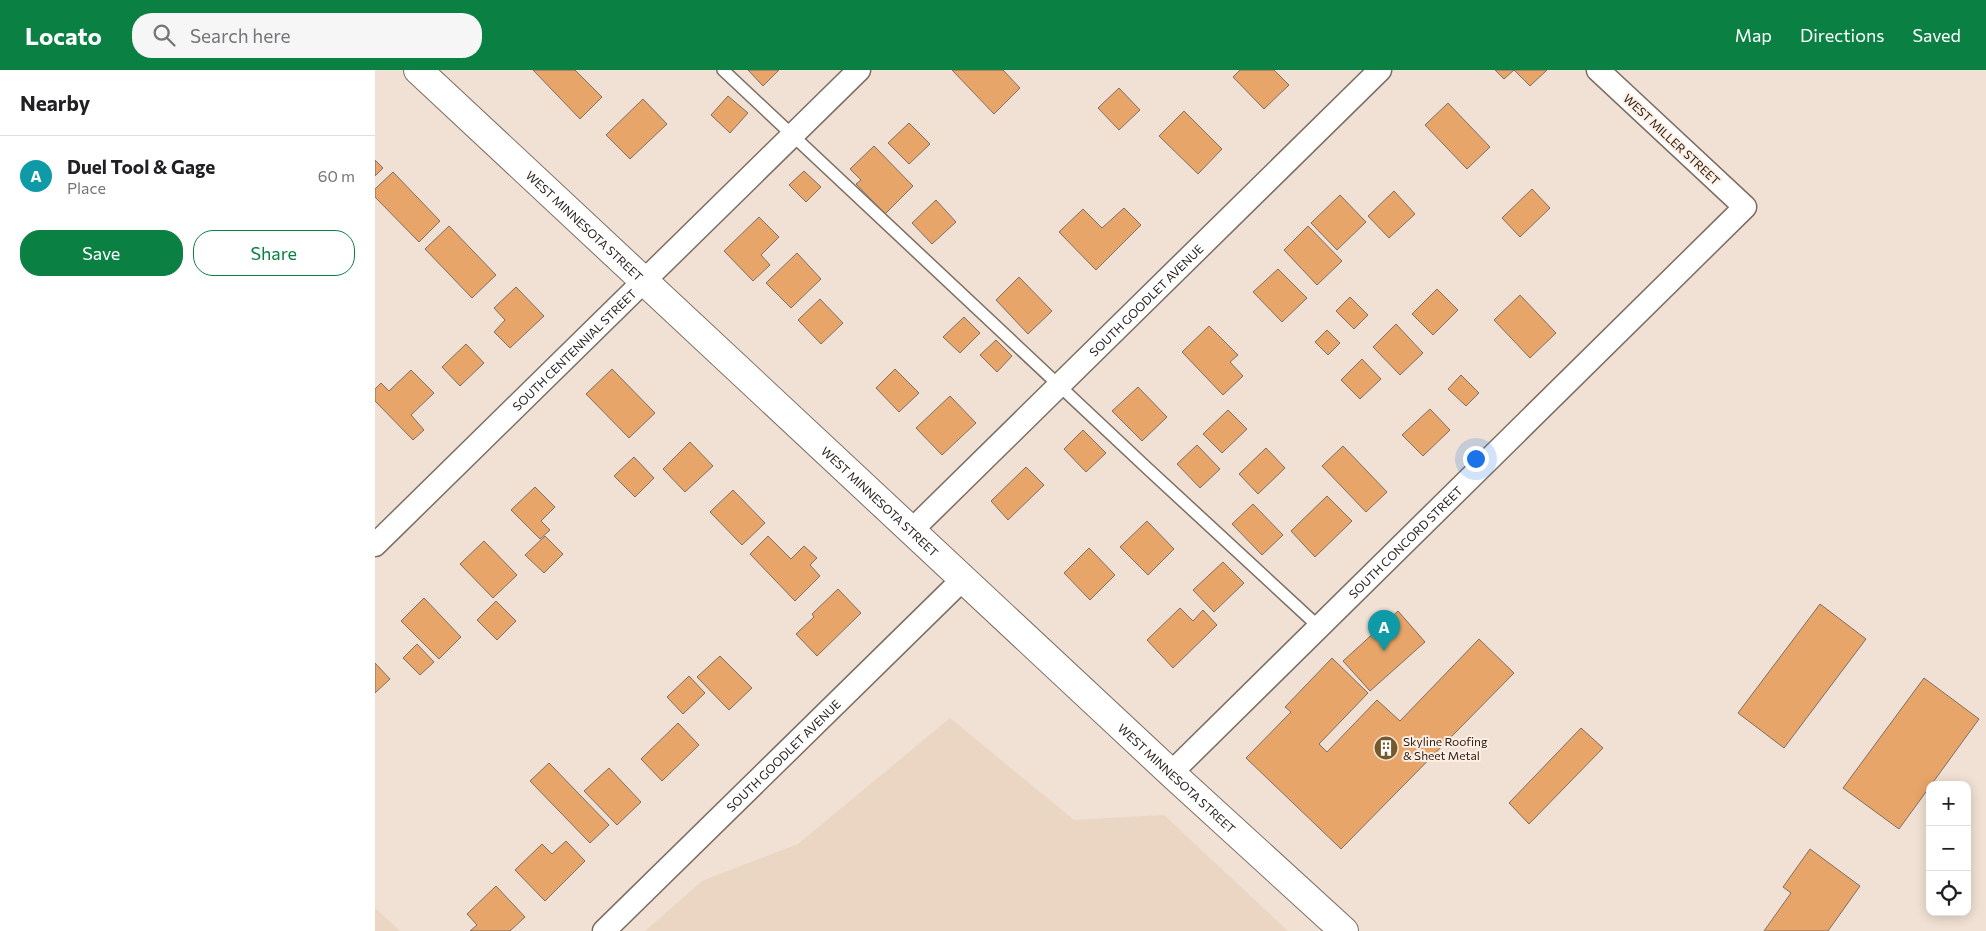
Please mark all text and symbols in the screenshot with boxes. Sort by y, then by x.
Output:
search box [132,13,482,58]
text: Locato [25,21,102,50]
icon: search [150,21,178,49]
text: Search here [190,24,290,47]
text: Map [1735,24,1772,46]
text: Directions [1800,24,1884,46]
text: Saved [1912,24,1961,46]
text: Nearby [20,90,90,115]
street label: WEST MILLER STREET [1621,91,1723,188]
text: Duel Tool & Gage [67,155,215,178]
text: A [30,166,42,185]
text: 60 m [318,166,355,185]
street label: WEST MINNESOTA STREET [523,168,646,284]
text: Place [67,178,106,197]
button: Save [20,230,183,276]
button: Share [193,230,355,276]
street label: SOUTH GOODLET AVENUE [1086,241,1206,359]
street label: SOUTH CENTENNIAL STREET [509,286,639,413]
street label: WEST MINNESOTA STREET [819,443,942,559]
your location [1463,446,1489,472]
street label: SOUTH CONCORD STREET [1346,483,1465,601]
pin: A [1368,610,1400,651]
street label: SOUTH GOODLET AVENUE [723,696,843,814]
street label: WEST MINNESOTA STREET [1115,720,1239,836]
place label: Skyline Roofing & Sheet Metal [1403,734,1488,762]
building icon: Skyline Roofing & Sheet Metal [1373,735,1399,761]
map controls [1926,781,1971,916]
button: + [1926,781,1971,826]
button: − [1926,826,1971,871]
button: locate [1926,871,1971,916]

